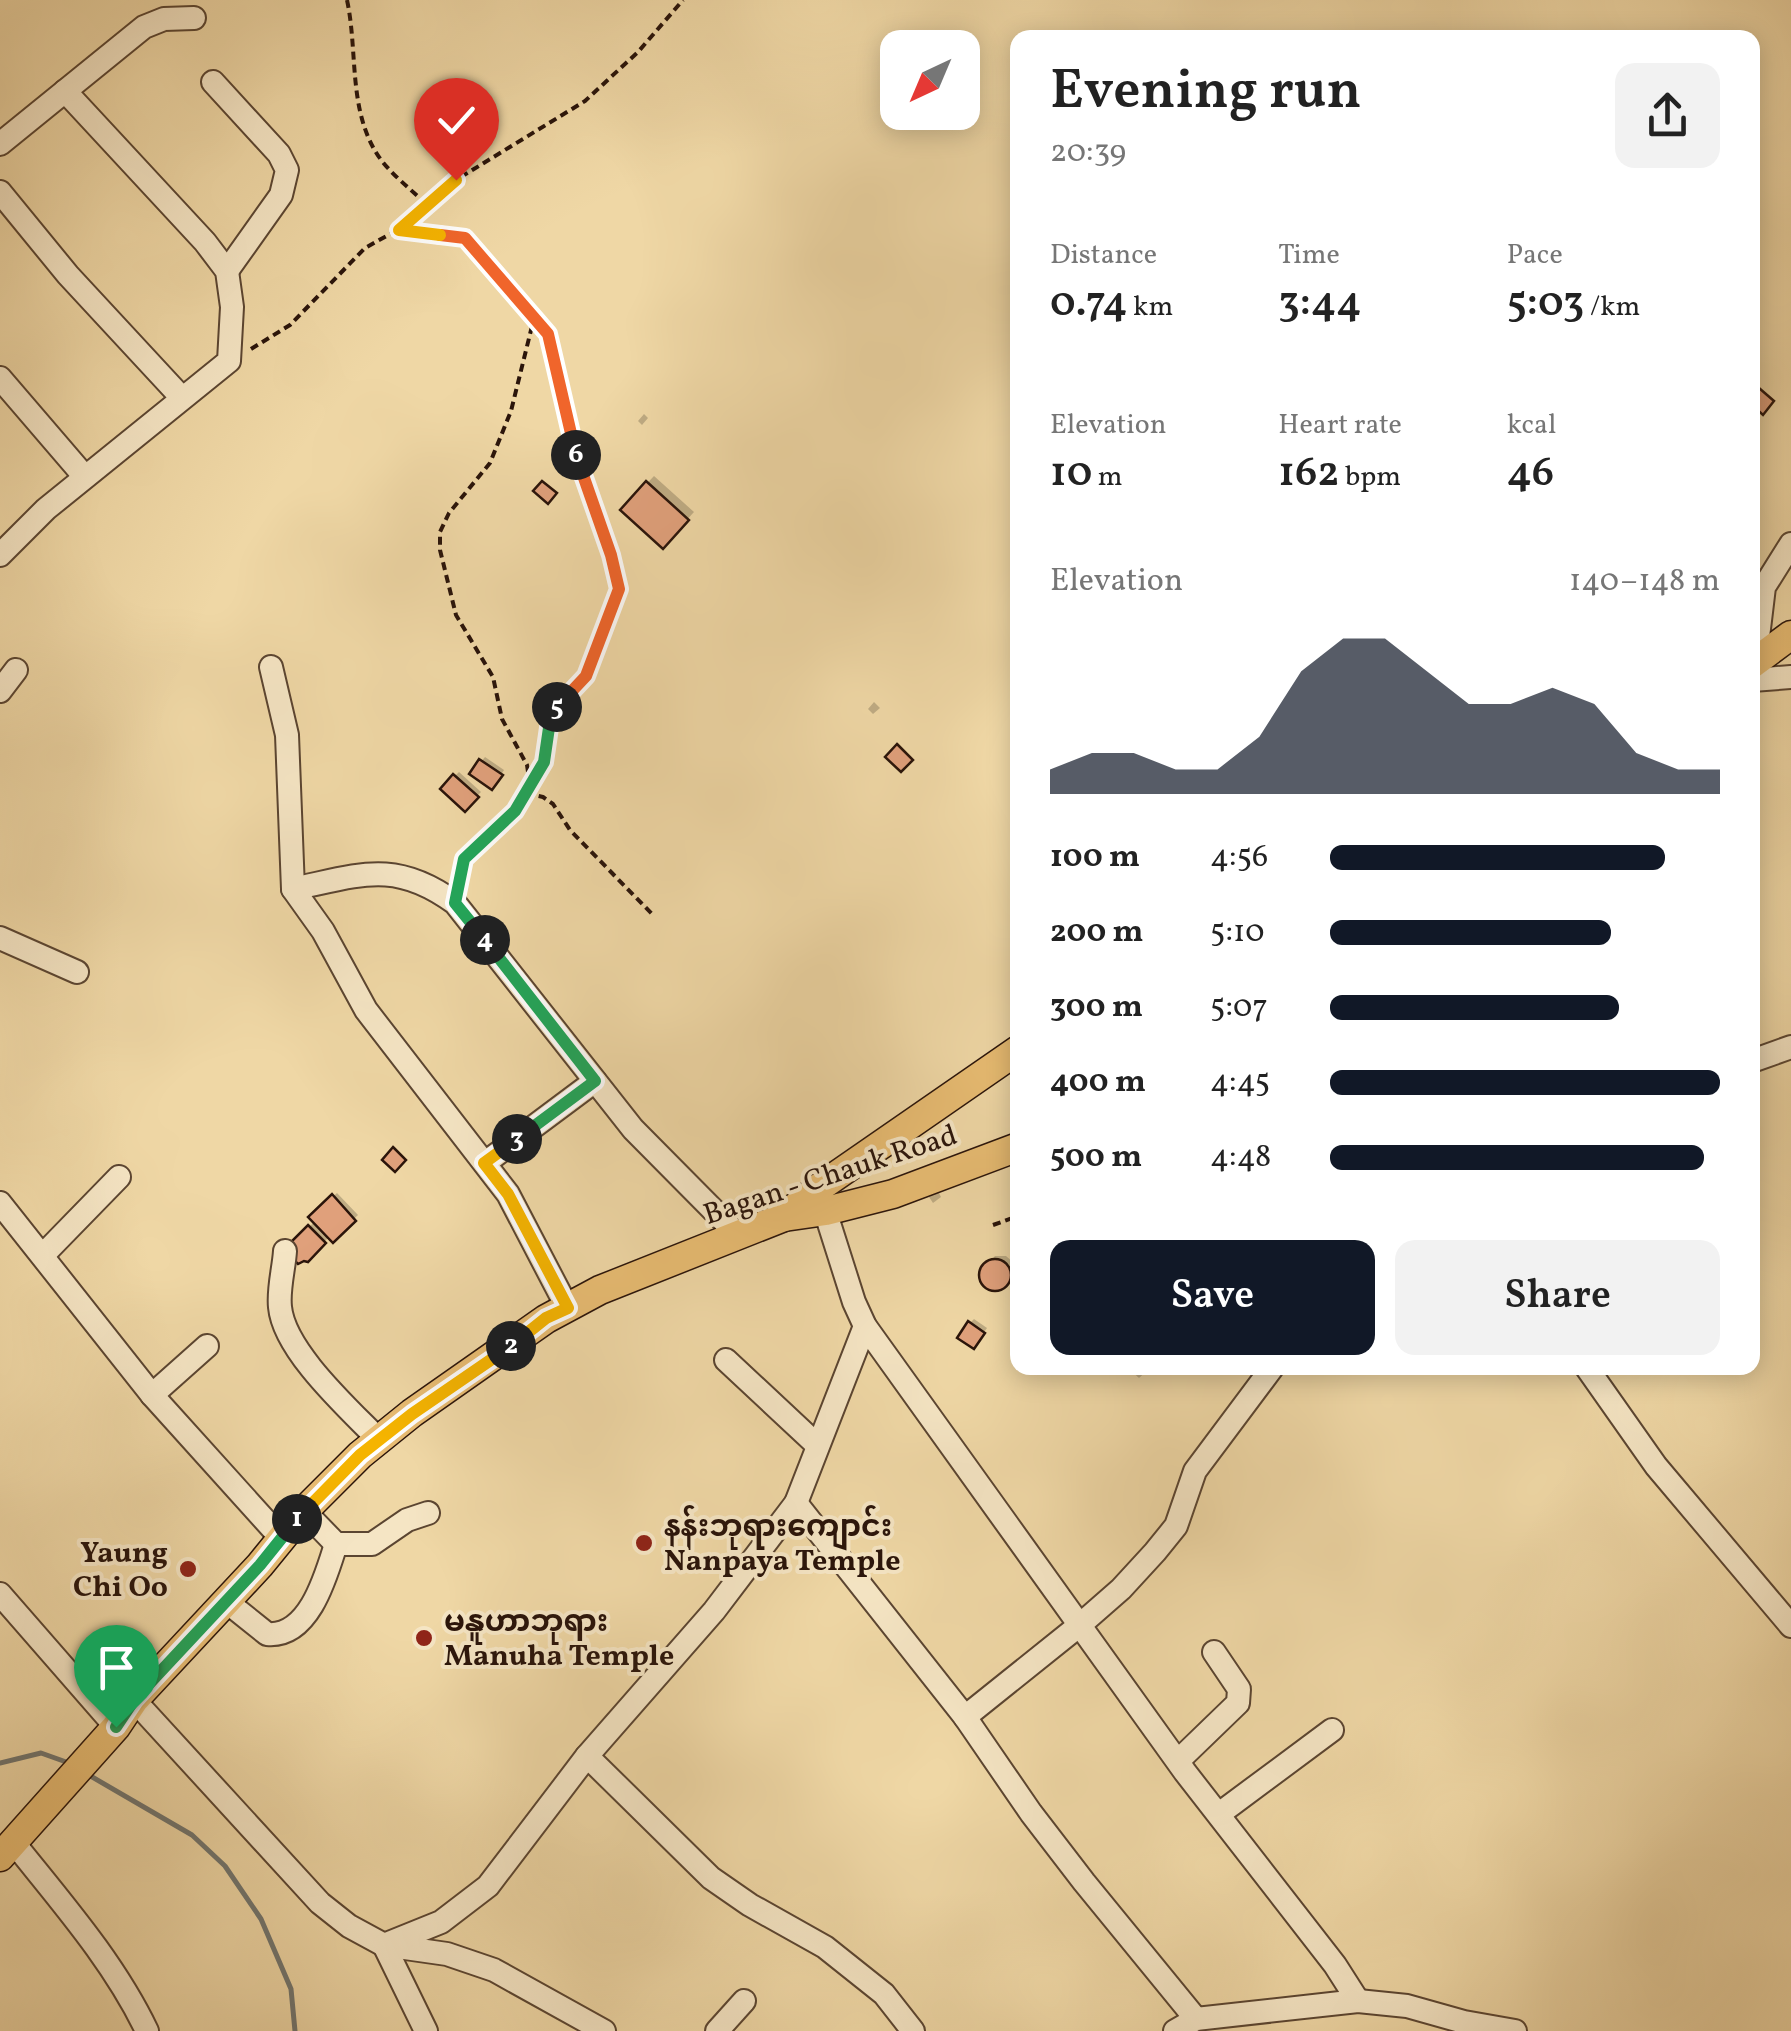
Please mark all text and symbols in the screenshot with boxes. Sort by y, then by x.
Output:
north arrow [880,30,980,130]
map controls [880,30,980,130]
text: Evening run [1050,55,1362,131]
button: share [1615,63,1720,168]
pin [414,78,499,181]
icon: check [429,93,484,148]
text: 20:39 [1050,131,1126,175]
text: Distance [1050,236,1157,275]
text: Time [1278,236,1340,275]
text: Pace [1507,236,1563,275]
text: 0.74 [1050,275,1128,334]
text: 3:44 [1278,275,1362,334]
text: 5:03 [1507,275,1584,334]
text: km [1128,288,1173,327]
text: /km [1584,288,1640,327]
text: Elevation [1050,406,1166,445]
text: Heart rate [1278,406,1402,445]
text: kcal [1507,406,1556,445]
pin: 6 [551,430,601,480]
text: 6 [568,435,584,474]
text: 10 [1050,445,1092,504]
text: 162 [1278,445,1339,504]
text: 46 [1507,445,1554,504]
text: m [1092,458,1123,497]
text: bpm [1339,458,1401,497]
text: Elevation [1050,560,1183,604]
text: 140–148 m [1569,560,1720,604]
pin: 5 [532,682,582,732]
text: 5 [550,687,564,726]
text: 100 m [1050,836,1140,880]
text: 4:56 [1210,836,1268,880]
text: 200 m [1050,911,1144,955]
text: 5:10 [1210,911,1265,955]
pin: 4 [460,915,510,965]
text: 4 [477,920,493,959]
text: 300 m [1050,986,1143,1030]
text: 5:07 [1210,986,1268,1030]
text: 400 m [1050,1061,1146,1105]
text: 4:45 [1210,1061,1270,1105]
pin: 3 [492,1114,542,1164]
street label: Bagan - Chauk Road [698,1115,963,1237]
text: 3 [510,1119,524,1158]
text: 500 m [1050,1136,1142,1180]
text: 4:48 [1210,1136,1271,1180]
button: Save [1050,1240,1375,1355]
button: Share [1395,1240,1720,1355]
pin: 2 [486,1321,536,1371]
text: 2 [504,1326,518,1365]
pin: 1 [272,1494,322,1544]
text: 1 [291,1499,303,1538]
place label: နန်းဘုရားကျောင်း Nanpaya Temple [664,1505,901,1583]
marker: နန်းဘုရားကျောင်း Nanpaya Temple [633,1532,655,1554]
place label: Yaung Chi Oo [73,1533,168,1609]
marker: Yaung Chi Oo [177,1558,199,1580]
place label: မနူဟာဘုရား Manuha Temple [444,1602,674,1678]
pin [74,1625,159,1728]
marker: မနူဟာဘုရား Manuha Temple [413,1627,435,1649]
icon: arrive [89,1640,144,1695]

